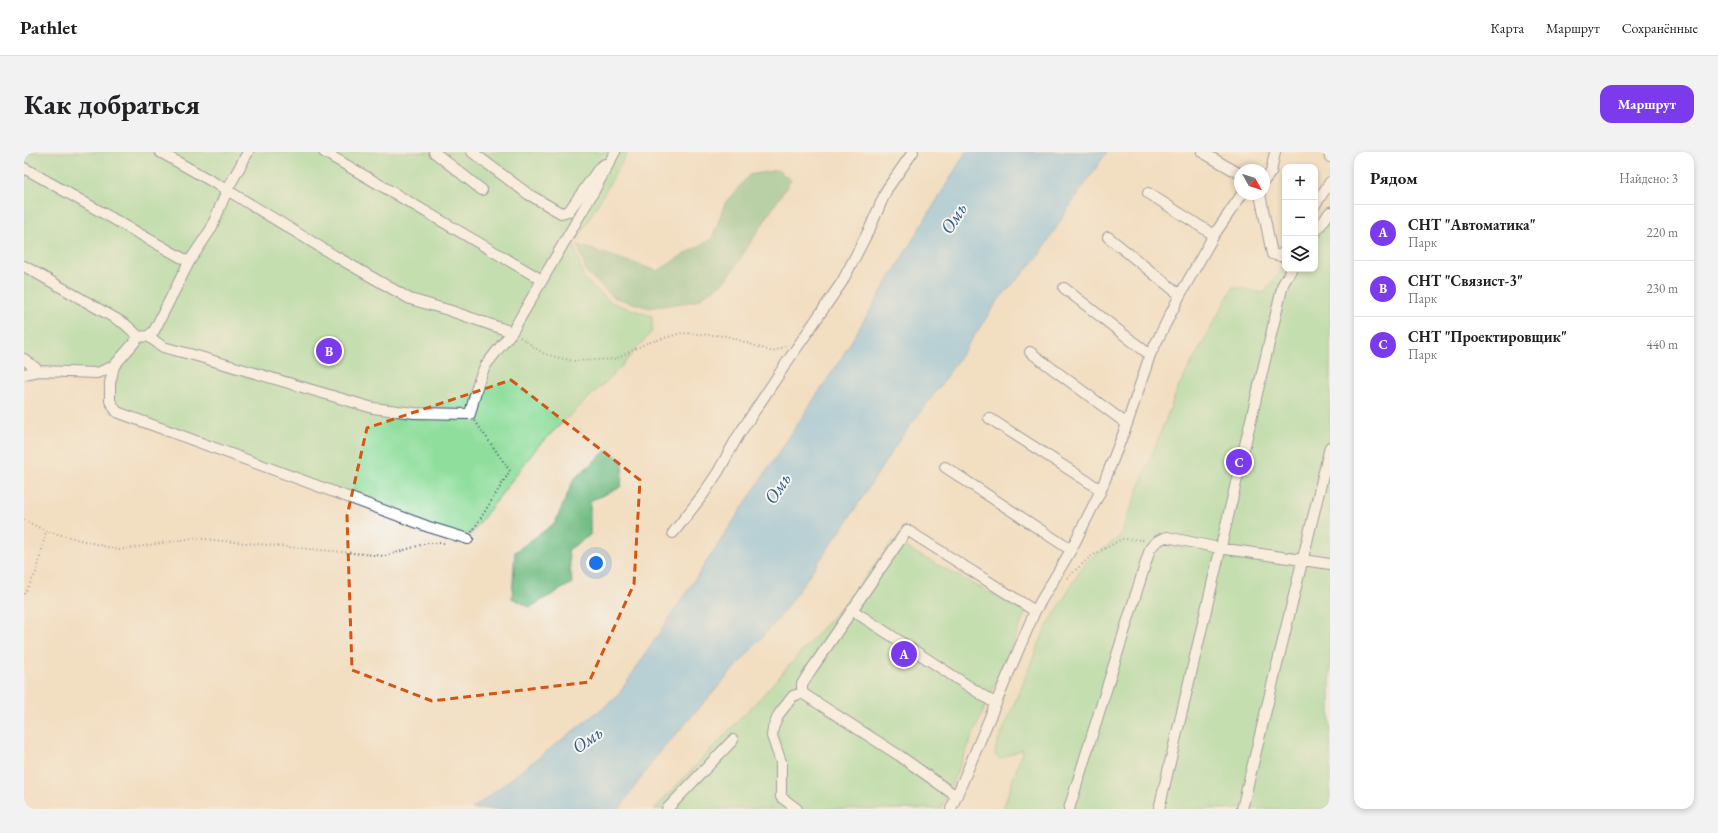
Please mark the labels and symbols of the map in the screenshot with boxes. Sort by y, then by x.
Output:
north arrow [1234,164,1270,200]
water label: Омь [934,198,973,239]
pin: B [316,336,342,366]
pin: C [1226,447,1252,477]
water label: Омь [758,468,797,509]
your location [586,553,606,573]
pin: A [891,639,917,669]
water label: Омь [567,720,608,759]

